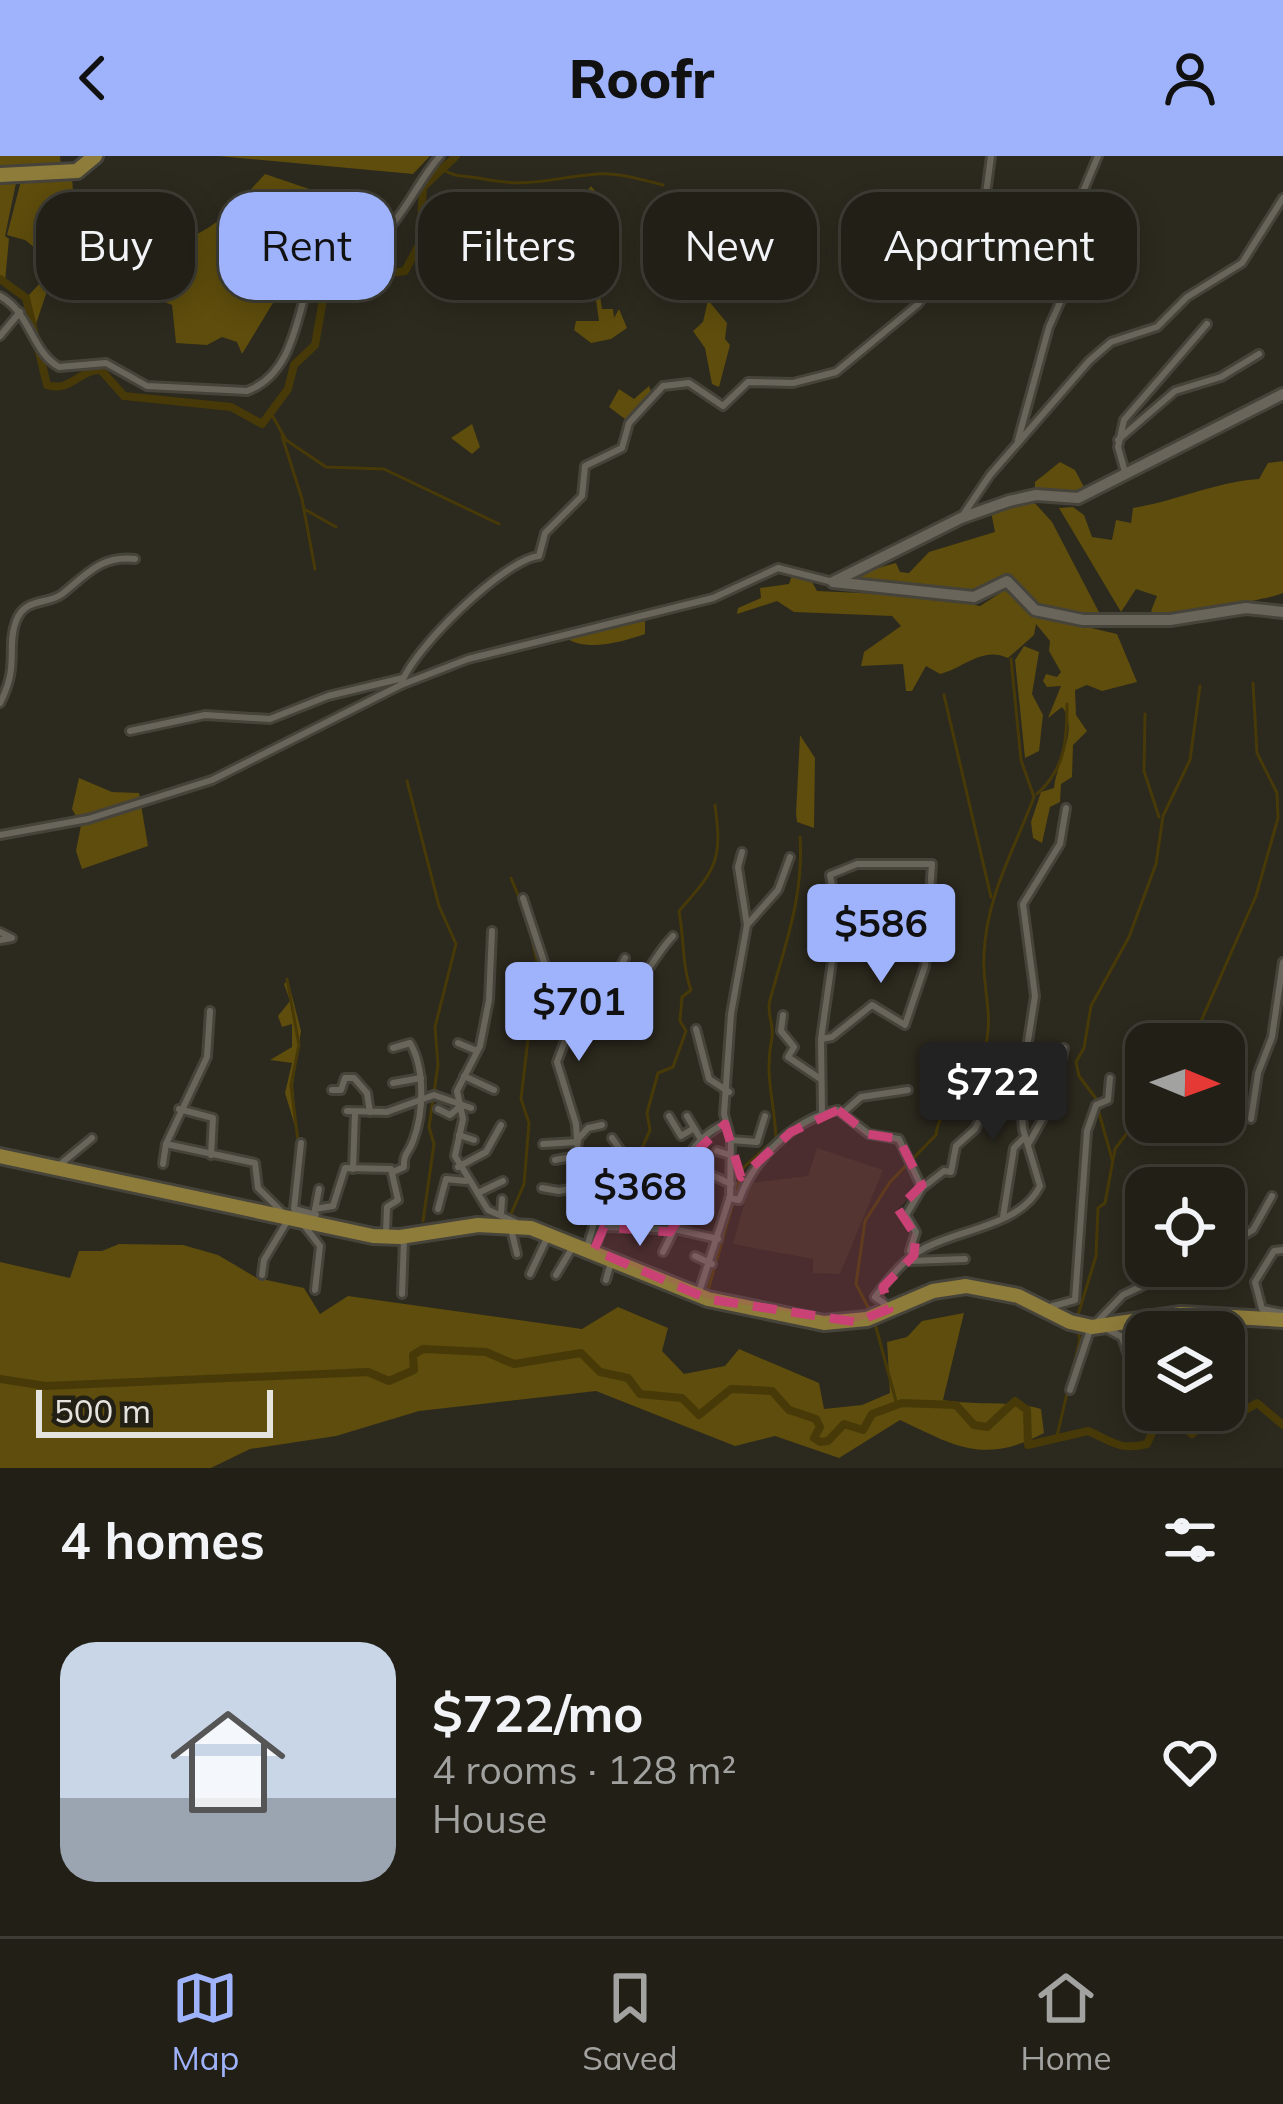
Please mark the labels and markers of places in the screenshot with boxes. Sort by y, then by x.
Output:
pin: $586 [810,884,952,986]
pin: $701 [508,962,650,1064]
pin: $722 [922,1042,1064,1144]
pin: $368 [569,1147,711,1249]

